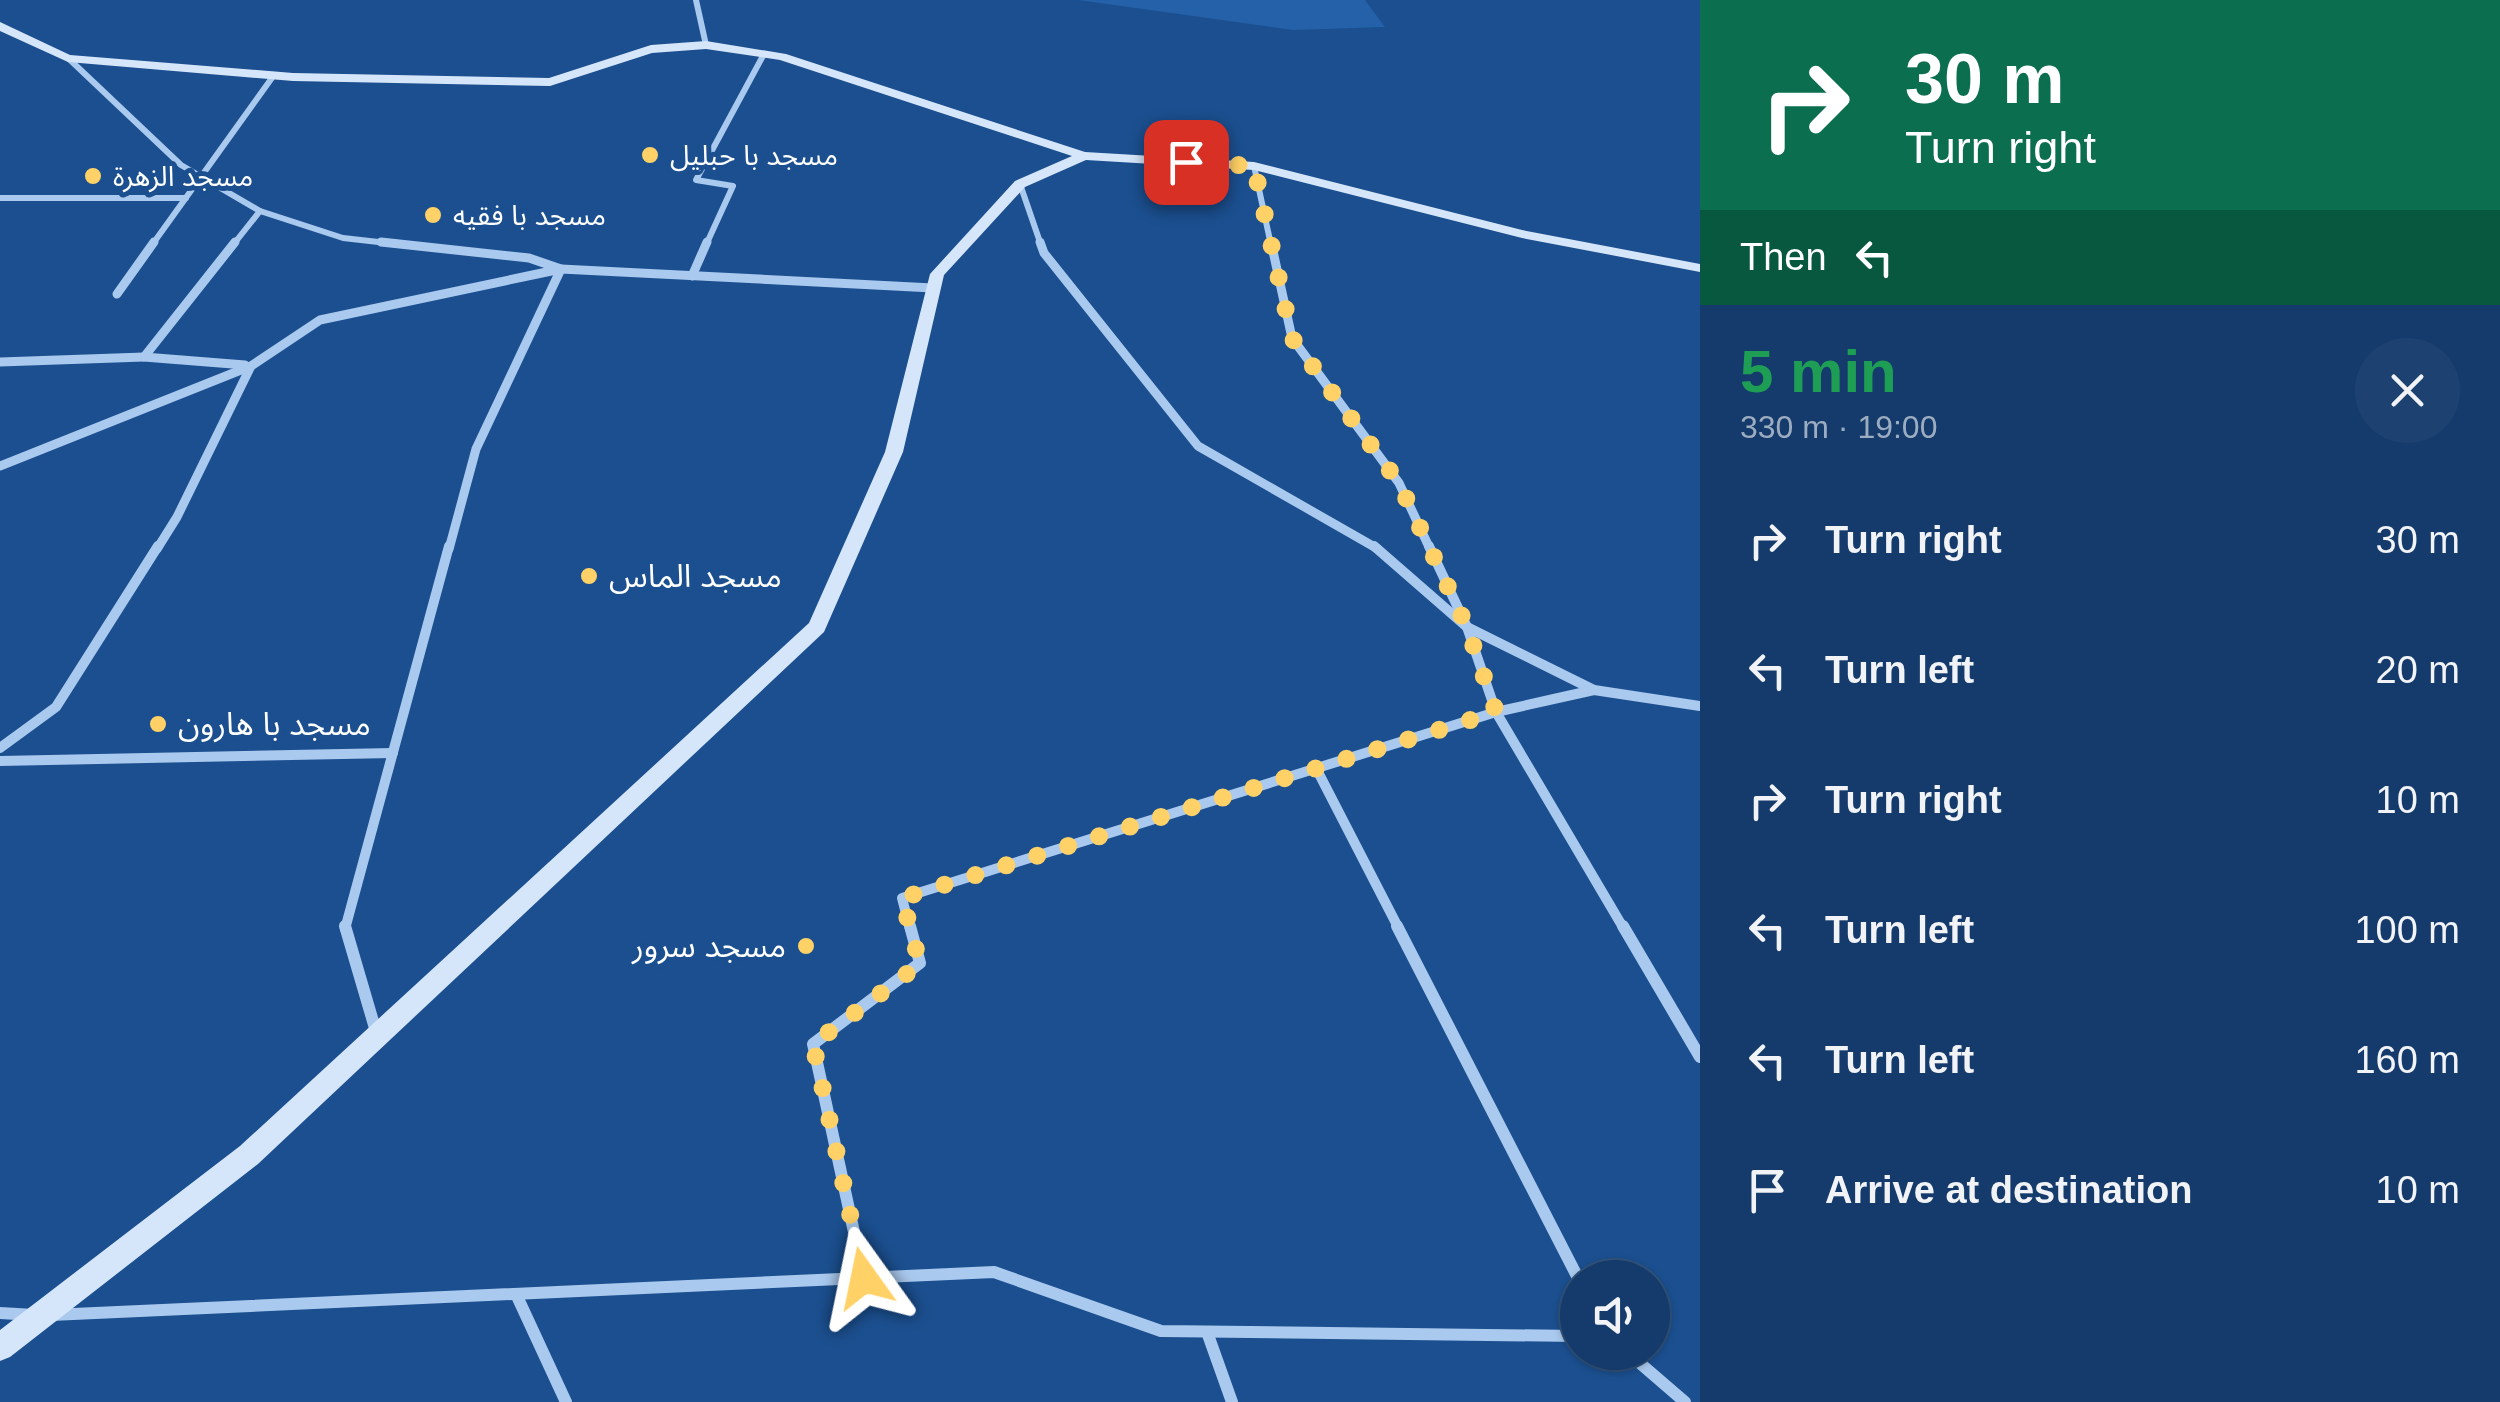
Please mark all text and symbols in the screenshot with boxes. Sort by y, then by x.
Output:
icon: right [1740,40,1870,170]
text: 30 m [1905,40,2065,118]
pin [1144,120,1229,205]
text: Turn right [1905,122,2096,173]
icon: arrive [1159,135,1214,190]
place label: مسجد با حبليل [670,140,838,172]
marker: مسجد با حبليل [639,144,661,166]
place label: مسجد الزهرة [113,161,253,193]
marker: مسجد الزهرة [82,165,104,187]
place label: مسجد با فقيه [453,200,606,231]
marker: مسجد با فقيه [422,204,444,226]
icon: left [1847,230,1902,285]
text: Then [1740,236,1827,278]
text: 5 min [1740,338,1897,405]
button: close [2355,338,2460,443]
text: 330 m · 19:00 [1740,409,1937,445]
icon: right [1740,513,1795,568]
text: Turn right [1825,519,2002,561]
text: 30 m [2376,519,2460,561]
place label: مسجد الماس [609,558,782,594]
marker: مسجد الماس [578,565,600,587]
icon: left [1740,643,1795,698]
text: Turn left [1825,649,1974,691]
text: 20 m [2376,649,2460,691]
place label: مسجد با هارون [178,706,371,743]
marker: مسجد با هارون [147,713,169,735]
icon: right [1740,773,1795,828]
text: Turn right [1825,779,2002,821]
text: 10 m [2376,779,2460,821]
icon: left [1740,903,1795,958]
text: Turn left [1825,909,1974,951]
text: 100 m [2354,909,2460,951]
place label: مسجد سرور [631,928,786,965]
marker: مسجد سرور [795,935,817,957]
icon: left [1740,1033,1795,1088]
text: Turn left [1825,1039,1974,1081]
text: 160 m [2354,1039,2460,1081]
icon: arrive [1740,1163,1795,1218]
text: Arrive at destination [1825,1169,2192,1211]
text: 10 m [2376,1169,2460,1211]
position arrow [812,1226,916,1330]
map controls [1560,1260,1670,1370]
button: sound [1560,1260,1670,1370]

